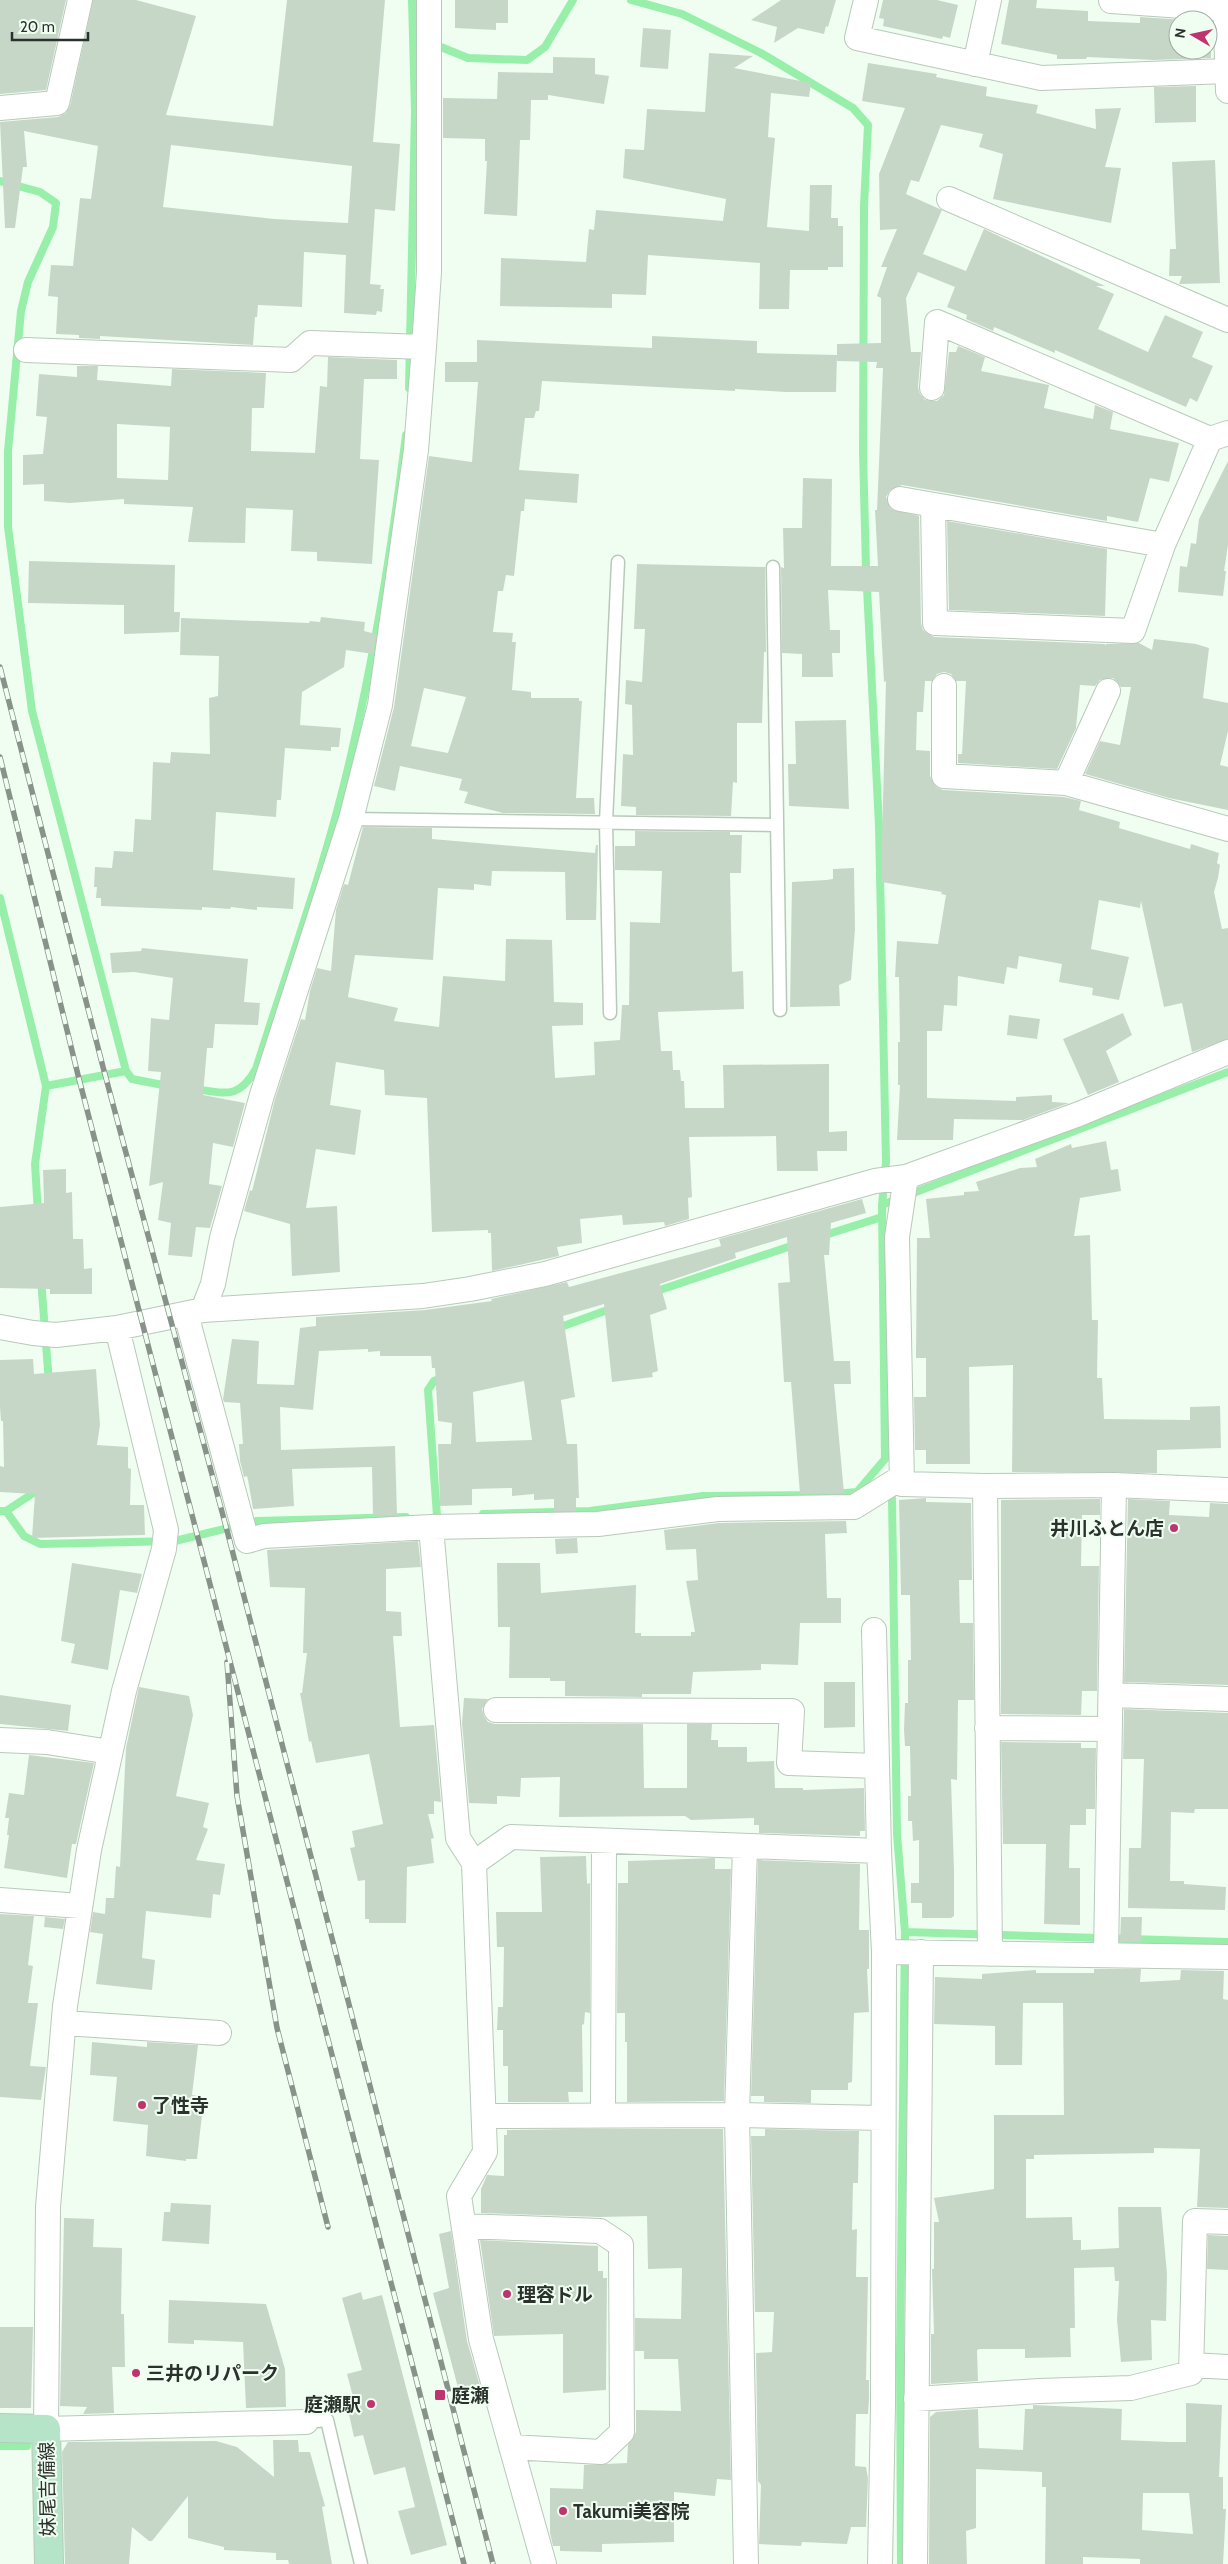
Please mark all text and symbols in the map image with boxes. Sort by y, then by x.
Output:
scale bar [12,10,89,42]
north arrow [1168,10,1218,60]
text: 20 m [20,18,55,36]
text: N [1170,27,1190,39]
place label: 井川ふとん店 [1050,1517,1164,1540]
marker: 井川ふとん店 [1168,1522,1180,1534]
place label: 了性寺 [152,2094,209,2117]
marker: 了性寺 [136,2099,148,2111]
place label: 理容ドル [517,2283,593,2306]
marker: 理容ドル [501,2288,513,2300]
place label: 三井のリパーク [146,2362,279,2385]
marker: 三井のリパーク [130,2367,142,2379]
place label: 庭瀬 [451,2384,489,2407]
marker: 庭瀬 [433,2388,447,2402]
place label: 庭瀬駅 [304,2393,361,2416]
marker: 庭瀬駅 [365,2398,377,2410]
street label: 妹尾吉備線 [35,2441,60,2537]
place label: Takumi美容院 [573,2500,690,2523]
marker: Takumi美容院 [557,2505,569,2517]

